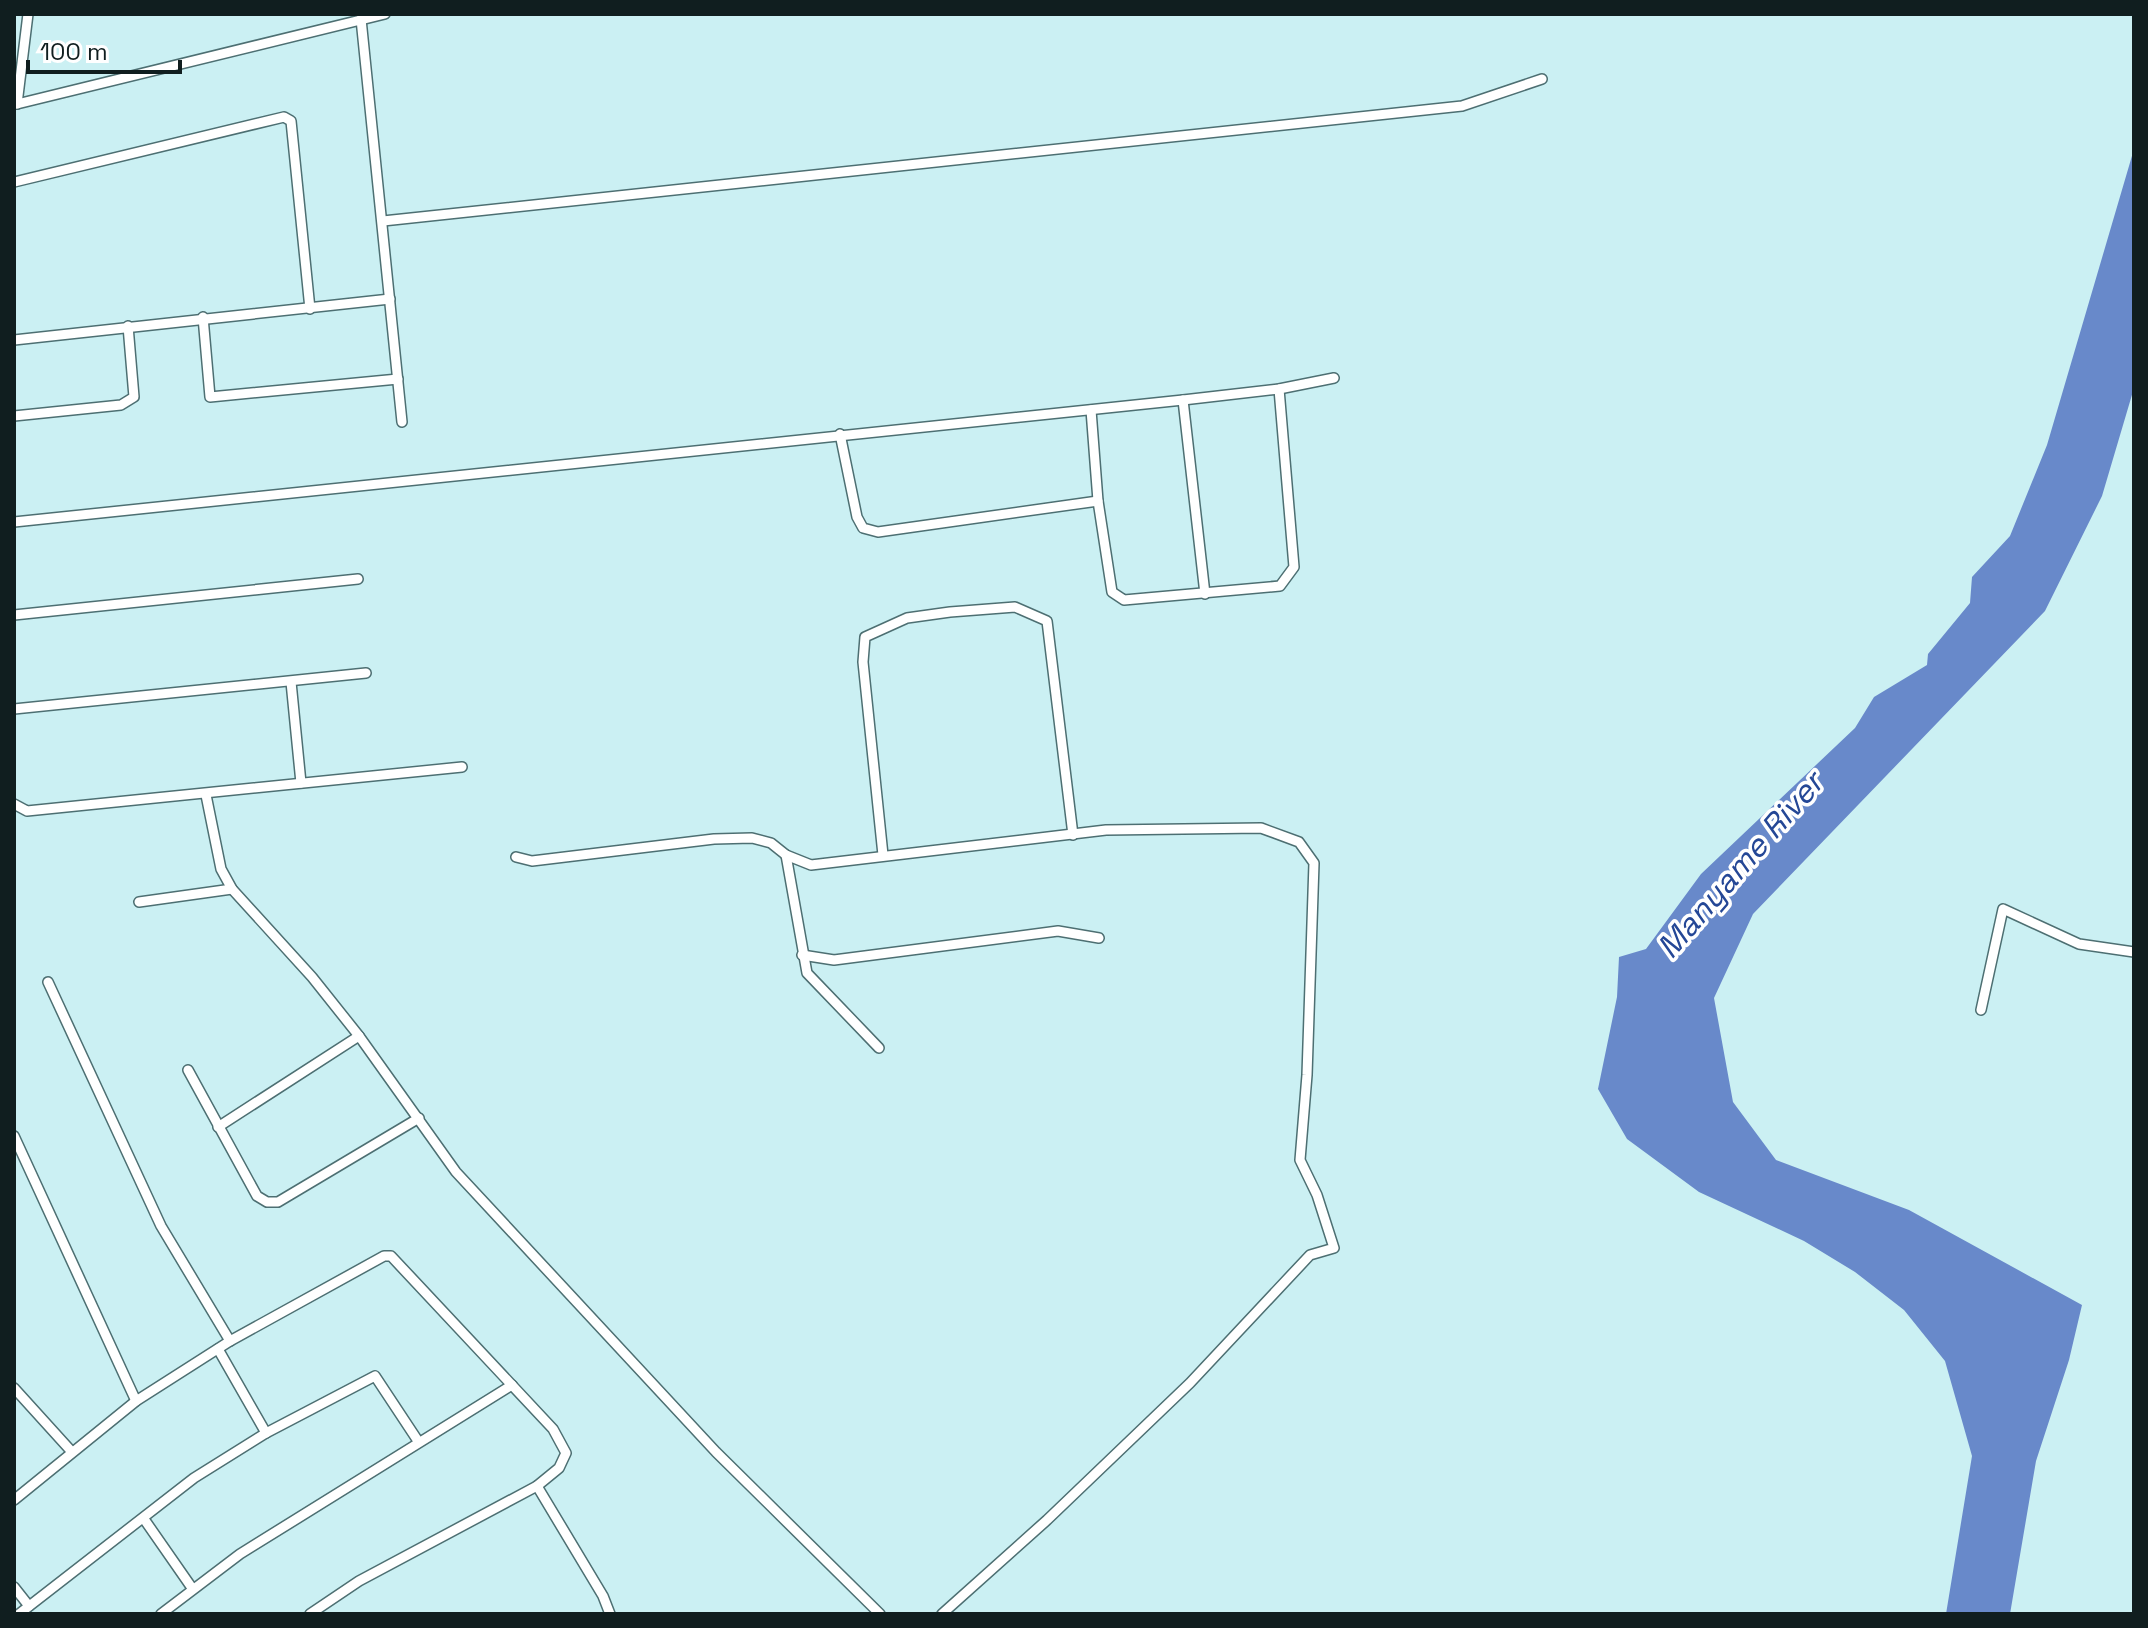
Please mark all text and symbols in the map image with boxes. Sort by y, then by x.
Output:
scale bar [28,24,180,74]
text: 100 m [40,36,108,67]
water label: Manyame River [1648,761,1834,966]

